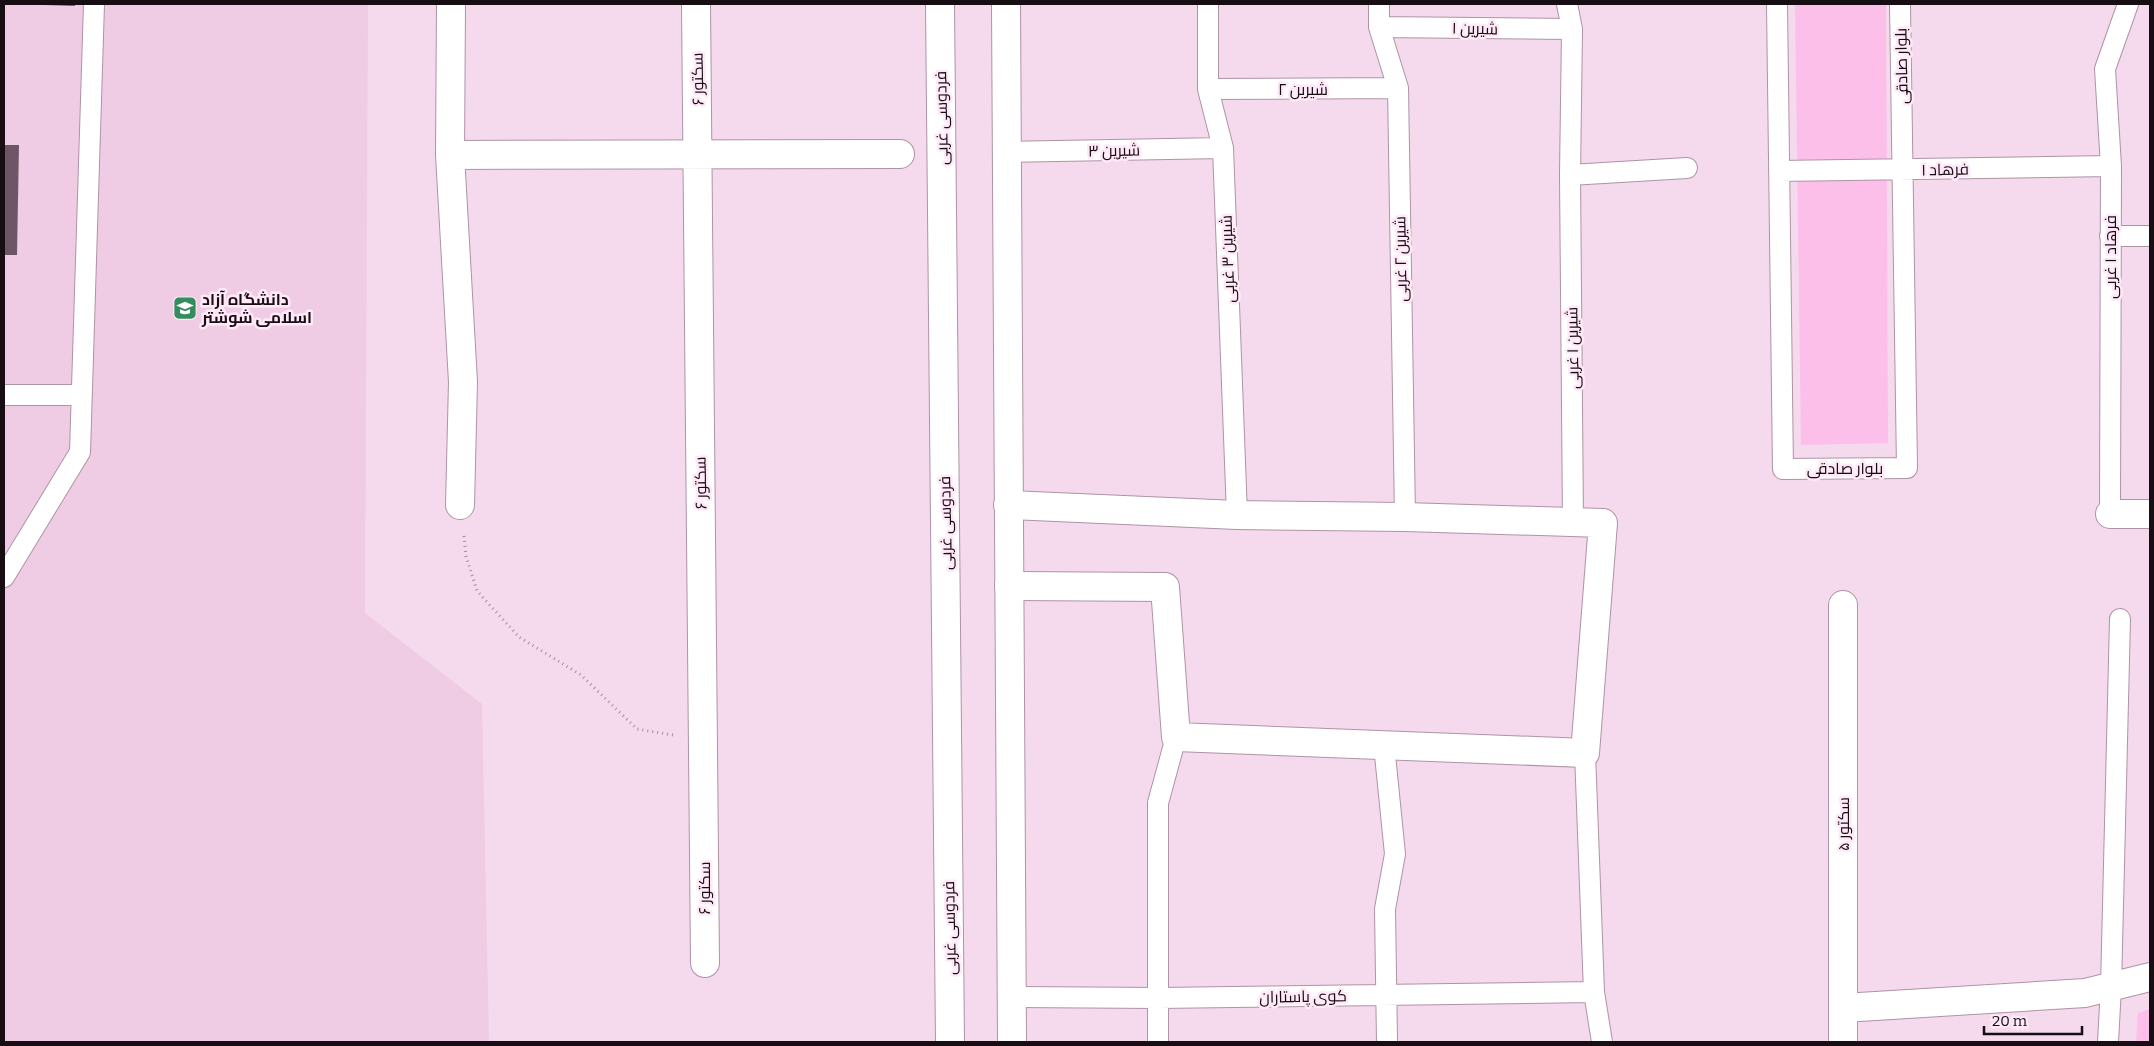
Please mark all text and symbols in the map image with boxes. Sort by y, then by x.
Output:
street label: شیرین ۱ [1452,19,1498,39]
street label: بلوار صادقی [1891,28,1913,104]
street label: سکتور ۶ [688,52,707,106]
street label: فردوسی غربی [931,71,953,165]
street label: شیرین ۲ [1278,80,1328,100]
street label: شیرین ۳ [1088,141,1140,161]
street label: فرهاد ۱ [1921,160,1969,179]
street label: شیرین ۳ غربی [1216,215,1240,303]
street label: فرهاد ۱ غربی [2101,215,2121,299]
street label: شیرین ۲ غربی [1390,216,1412,302]
place label: دانشگاه آزاد اسلامی شوشتر [201,290,312,327]
school or university icon: دانشگاه آزاد اسلامی شوشتر [172,295,198,321]
street label: شیرین ۱ غربی [1562,307,1584,389]
street label: سکتور ۶ [691,456,710,510]
street label: بلوار صادقی [1807,459,1883,479]
street label: فردوسی غربی [935,476,957,570]
street label: سکتور ۵ [1834,797,1853,851]
street label: سکتور ۶ [695,862,714,914]
street label: فردوسی غربی [939,881,961,975]
street label: کوی پاستاران [1259,986,1347,1009]
scale bar [1984,1004,2082,1036]
text: 20 m [1992,1012,2028,1030]

